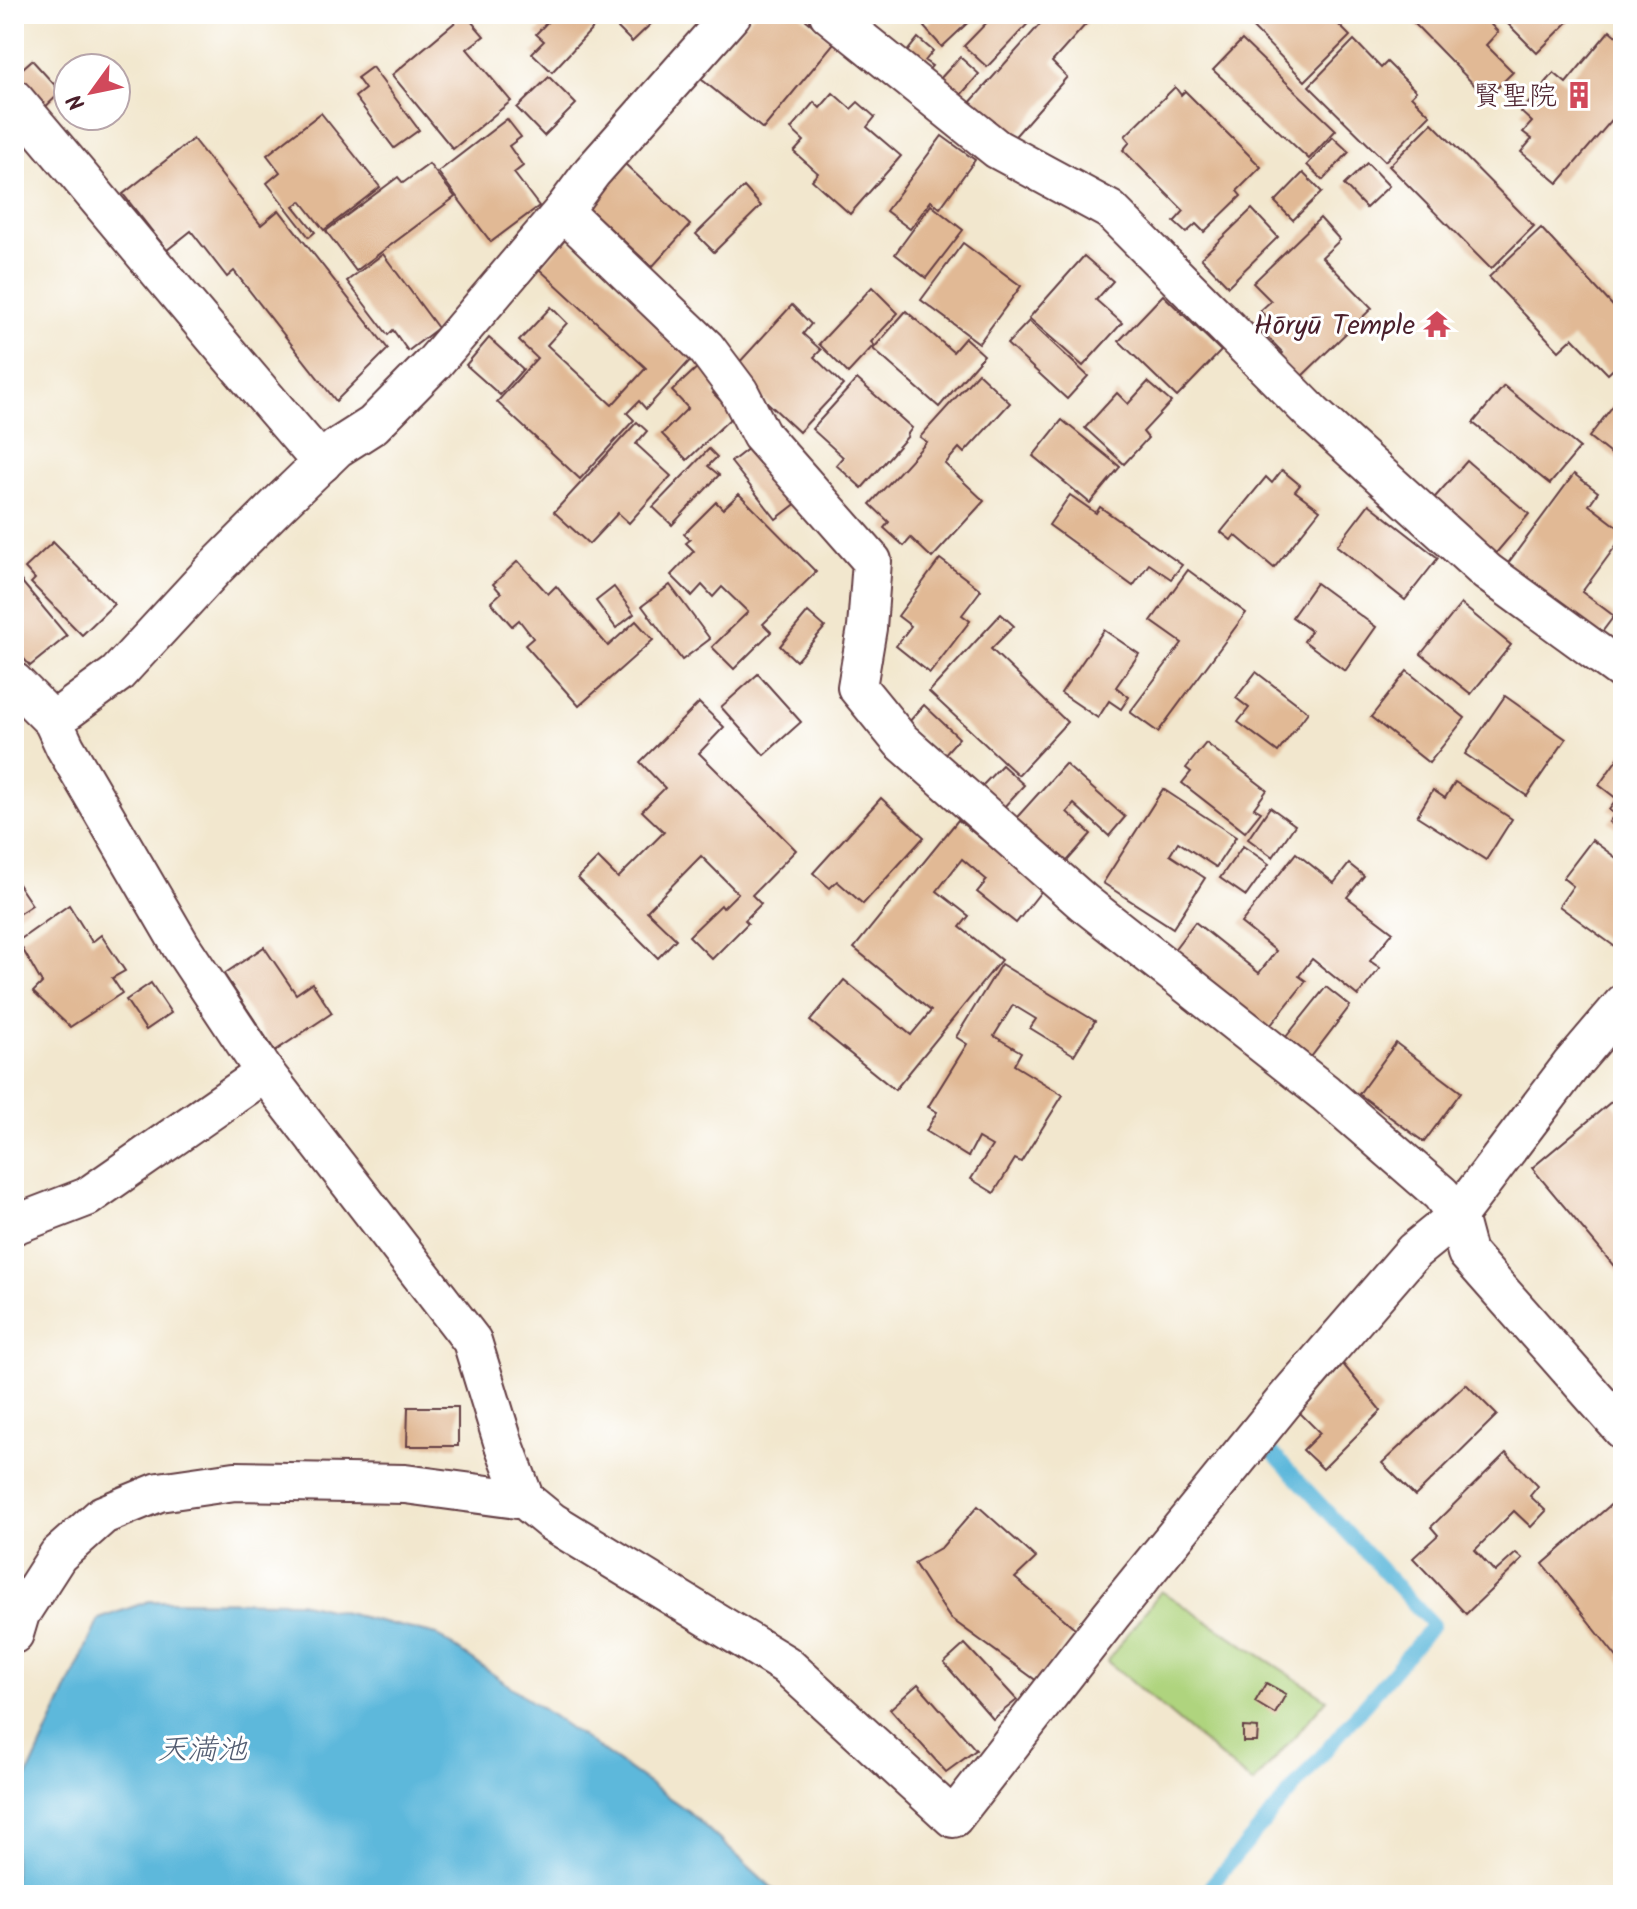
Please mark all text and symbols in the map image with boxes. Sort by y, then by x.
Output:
north arrow [52,52,132,132]
place label: 賢聖院 [1473,75,1557,120]
building icon: 賢聖院 [1564,80,1594,110]
text: N [59,86,96,117]
place label: Hōryū Temple [1254,304,1415,349]
temple icon: Hōryū Temple [1422,309,1452,339]
water label: 天満池 [157,1727,248,1775]

